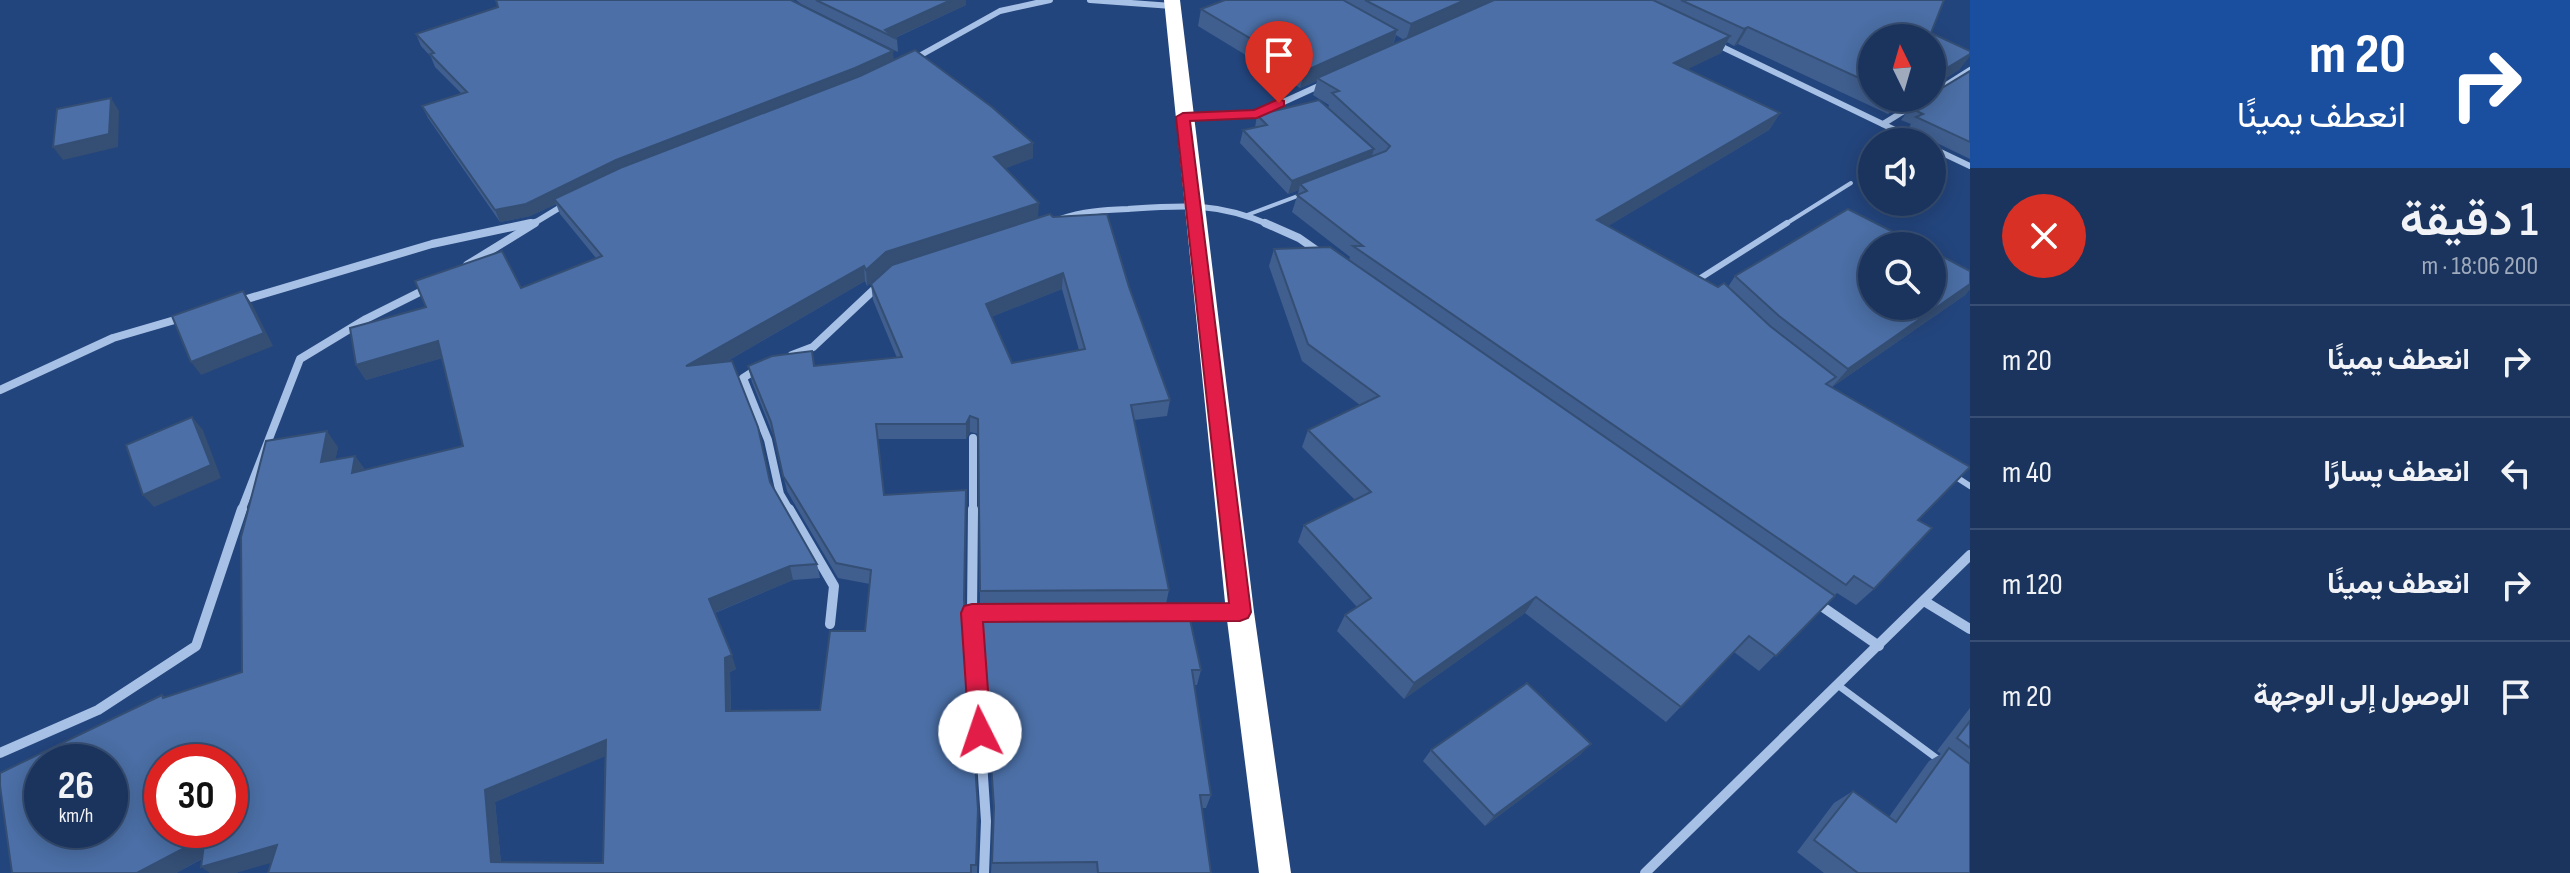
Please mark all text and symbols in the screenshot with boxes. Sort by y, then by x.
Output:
pin [1245,21,1313,103]
text: 20 m [2309,22,2406,89]
north arrow [1858,24,1946,112]
map controls [1858,24,1946,320]
icon: right [2434,32,2538,136]
icon: arrive [1257,33,1301,77]
text: انعطف يمينًا [2237,95,2406,138]
button: sound [1858,128,1946,216]
text: 1 دقيقة [2400,192,2538,249]
button: close [2002,194,2086,278]
button: search [1858,232,1946,320]
text: 200 m · 18:06 [2421,251,2538,282]
icon: right [2494,339,2538,383]
text: انعطف يمينًا [2327,342,2470,378]
text: 20 m [2002,343,2052,379]
icon: left [2494,451,2538,495]
text: انعطف يسارًا [2323,454,2470,490]
text: 40 m [2002,455,2052,491]
icon: right [2494,563,2538,607]
text: انعطف يمينًا [2327,566,2470,602]
text: 120 m [2002,567,2063,603]
icon: arrive [2494,675,2538,719]
text: الوصول إلى الوجهة [2253,678,2470,714]
text: 20 m [2002,679,2052,715]
position arrow [938,690,1022,774]
speed limit sign: 30 [144,744,248,848]
text: 26 [58,762,94,810]
text: km/h [59,804,93,828]

